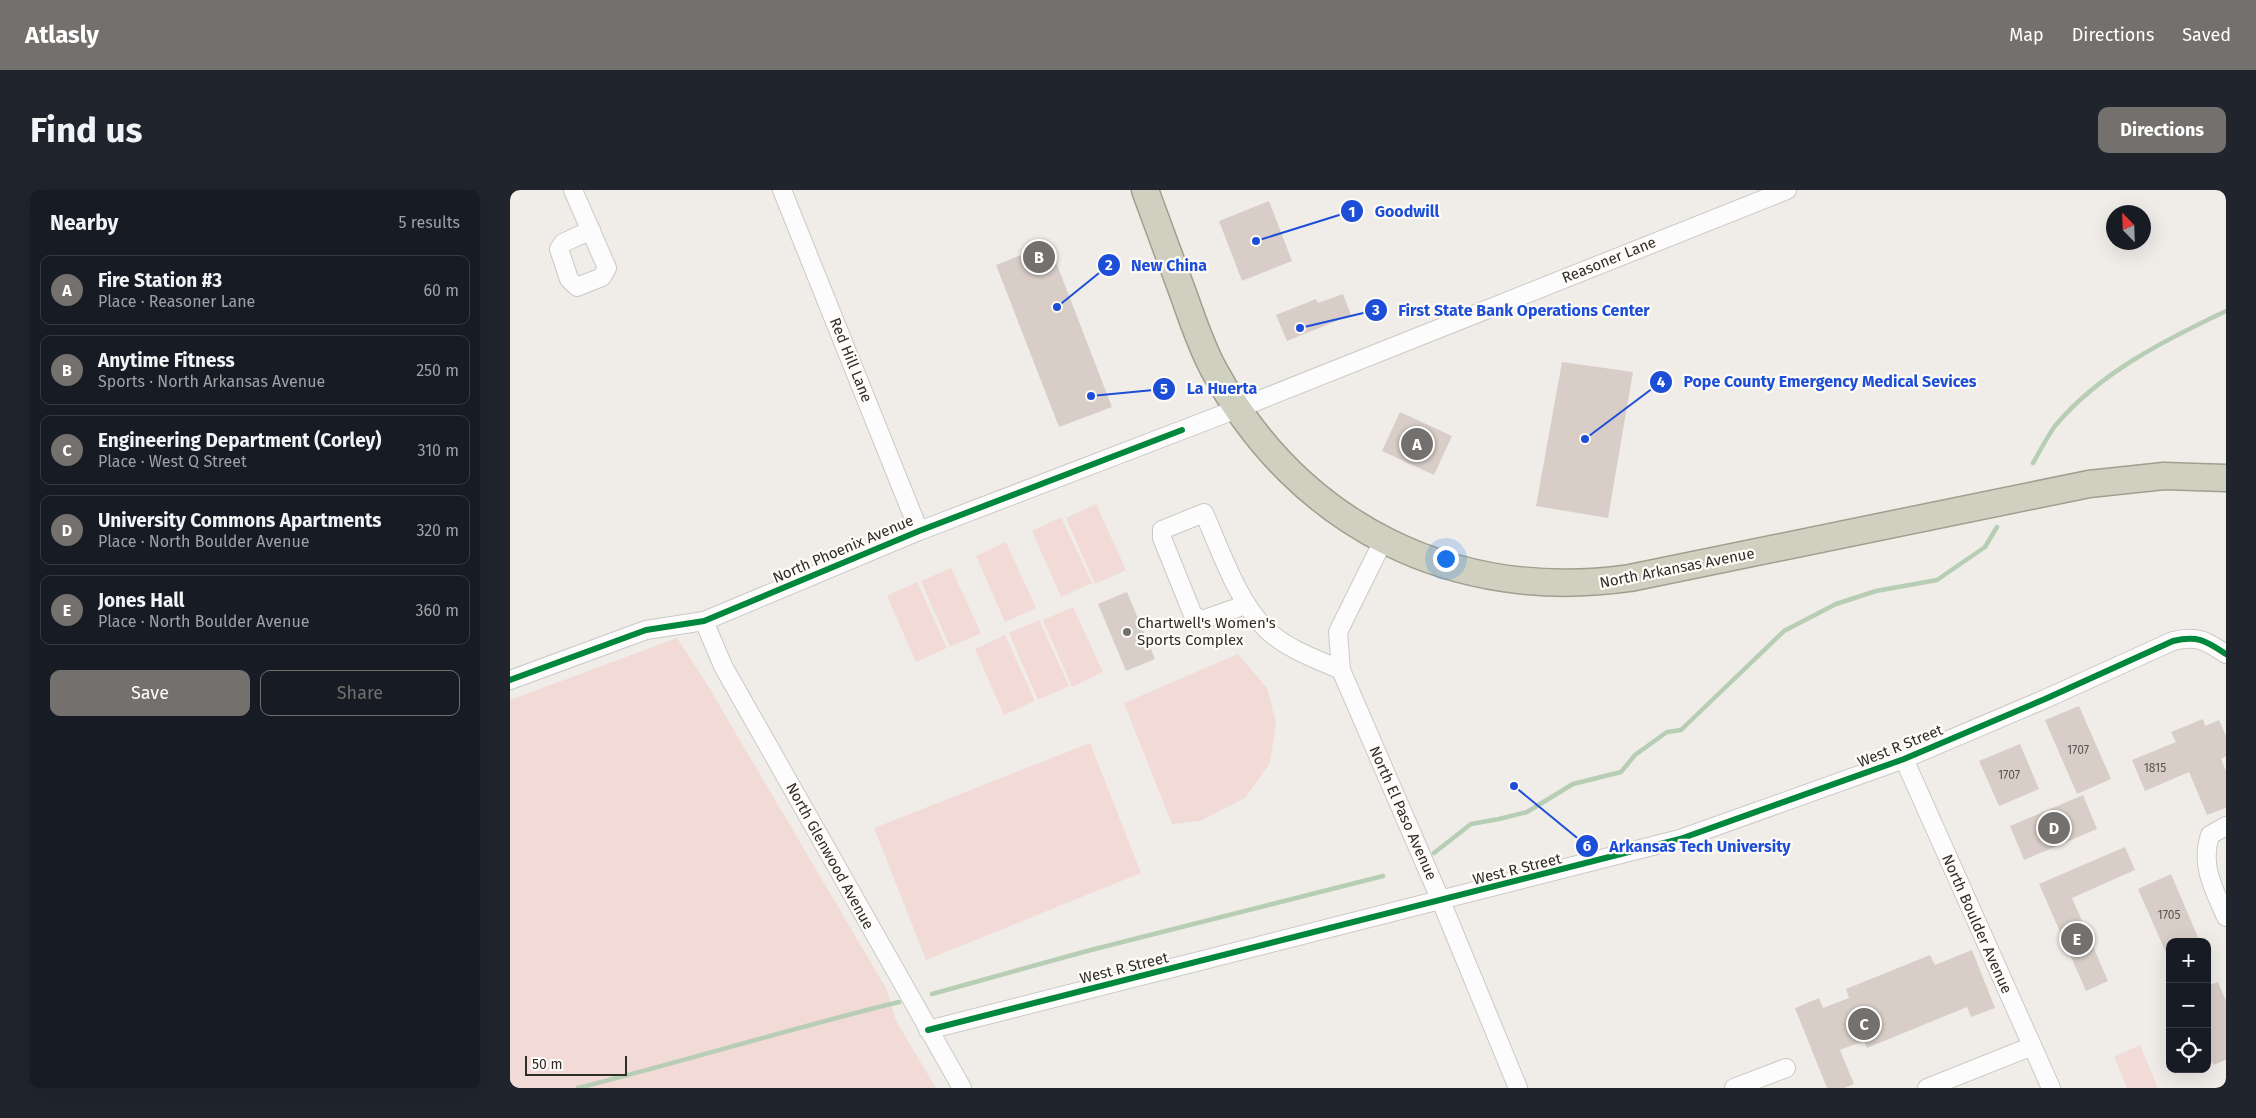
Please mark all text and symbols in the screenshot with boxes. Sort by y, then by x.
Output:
text: Atlasly [25,21,99,49]
text: Map [2009,24,2044,46]
text: Directions [2072,24,2154,46]
text: Saved [2182,24,2231,46]
button: Directions [2098,107,2226,153]
text: Find us [30,109,142,151]
callout: Goodwill [1340,196,1449,227]
text: Goodwill [1375,202,1440,221]
text: 1 [1349,203,1355,221]
north arrow [2106,205,2151,250]
text: Nearby [50,210,118,236]
text: 5 results [399,213,460,232]
street label: Reasoner Lane [1559,233,1659,287]
pin: B [1023,238,1055,276]
callout: New China [1096,249,1217,280]
text: 2 [1105,256,1113,274]
text: New China [1131,256,1207,275]
text: Fire Station #3 [98,269,222,292]
text: A [62,281,72,300]
text: 60 m [424,281,459,300]
text: Place · Reasoner Lane [98,292,255,311]
callout: First State Bank Operations Center [1363,294,1660,325]
text: 3 [1371,301,1380,319]
text: First State Bank Operations Center [1398,301,1650,320]
street label: Red Hill Lane [826,315,876,405]
text: Anytime Fitness [98,349,235,372]
text: B [62,361,72,380]
text: 250 m [416,361,459,380]
callout: Pope County Emergency Medical Sevices [1648,366,1986,397]
text: Sports · North Arkansas Avenue [98,372,325,391]
text: Pope County Emergency Medical Sevices [1683,372,1977,391]
callout: La Huerta [1151,373,1267,404]
text: 4 [1657,373,1666,391]
text: La Huerta [1187,379,1257,398]
text: 5 [1160,380,1168,398]
pin: A [1401,425,1433,463]
text: Engineering Department (Corley) [98,429,382,452]
text: C [62,441,72,460]
text: 310 m [418,441,459,460]
text: Place · West Q Street [98,452,247,471]
text: University Commons Apartments [98,509,382,532]
street label: North Phoenix Avenue [770,511,916,587]
text: D [62,521,72,540]
text: 320 m [416,521,459,540]
text: Place · North Boulder Avenue [98,532,309,551]
street label: North Arkansas Avenue [1598,544,1756,592]
your location [1433,546,1459,572]
text: Jones Hall [98,589,184,612]
text: E [63,601,71,620]
text: 360 m [416,601,459,620]
text: Place · North Boulder Avenue [98,612,309,631]
place label: Chartwell's Women's Sports Complex [1137,614,1276,649]
marker: Chartwell's Women's Sports Complex [1121,626,1133,638]
button: Save [50,670,250,716]
button: Share [260,670,460,716]
street label: West R Street [1855,720,1946,771]
street label: North El Paso Avenue [1365,743,1441,883]
house number: 1707 [2067,743,2089,757]
house number: 1815 [2144,761,2166,775]
house number: 1707 [1998,768,2020,782]
street label: North Glenwood Avenue [782,780,878,932]
pin: D [2038,809,2070,847]
callout: Arkansas Tech University [1575,831,1801,862]
text: 6 [1583,837,1592,855]
text: Arkansas Tech University [1608,837,1791,856]
street label: West R Street [1471,849,1564,889]
street label: North Boulder Avenue [1938,852,2016,996]
house number: 1705 [2157,908,2181,922]
pin: E [2061,920,2093,958]
map controls [2166,938,2211,1073]
button: + [2166,938,2211,983]
street label: West R Street [1078,948,1171,988]
button: − [2166,983,2211,1028]
pin: C [1848,1005,1880,1043]
button: locate [2166,1028,2211,1073]
scale bar [525,1053,628,1076]
text: 50 m [532,1056,563,1073]

